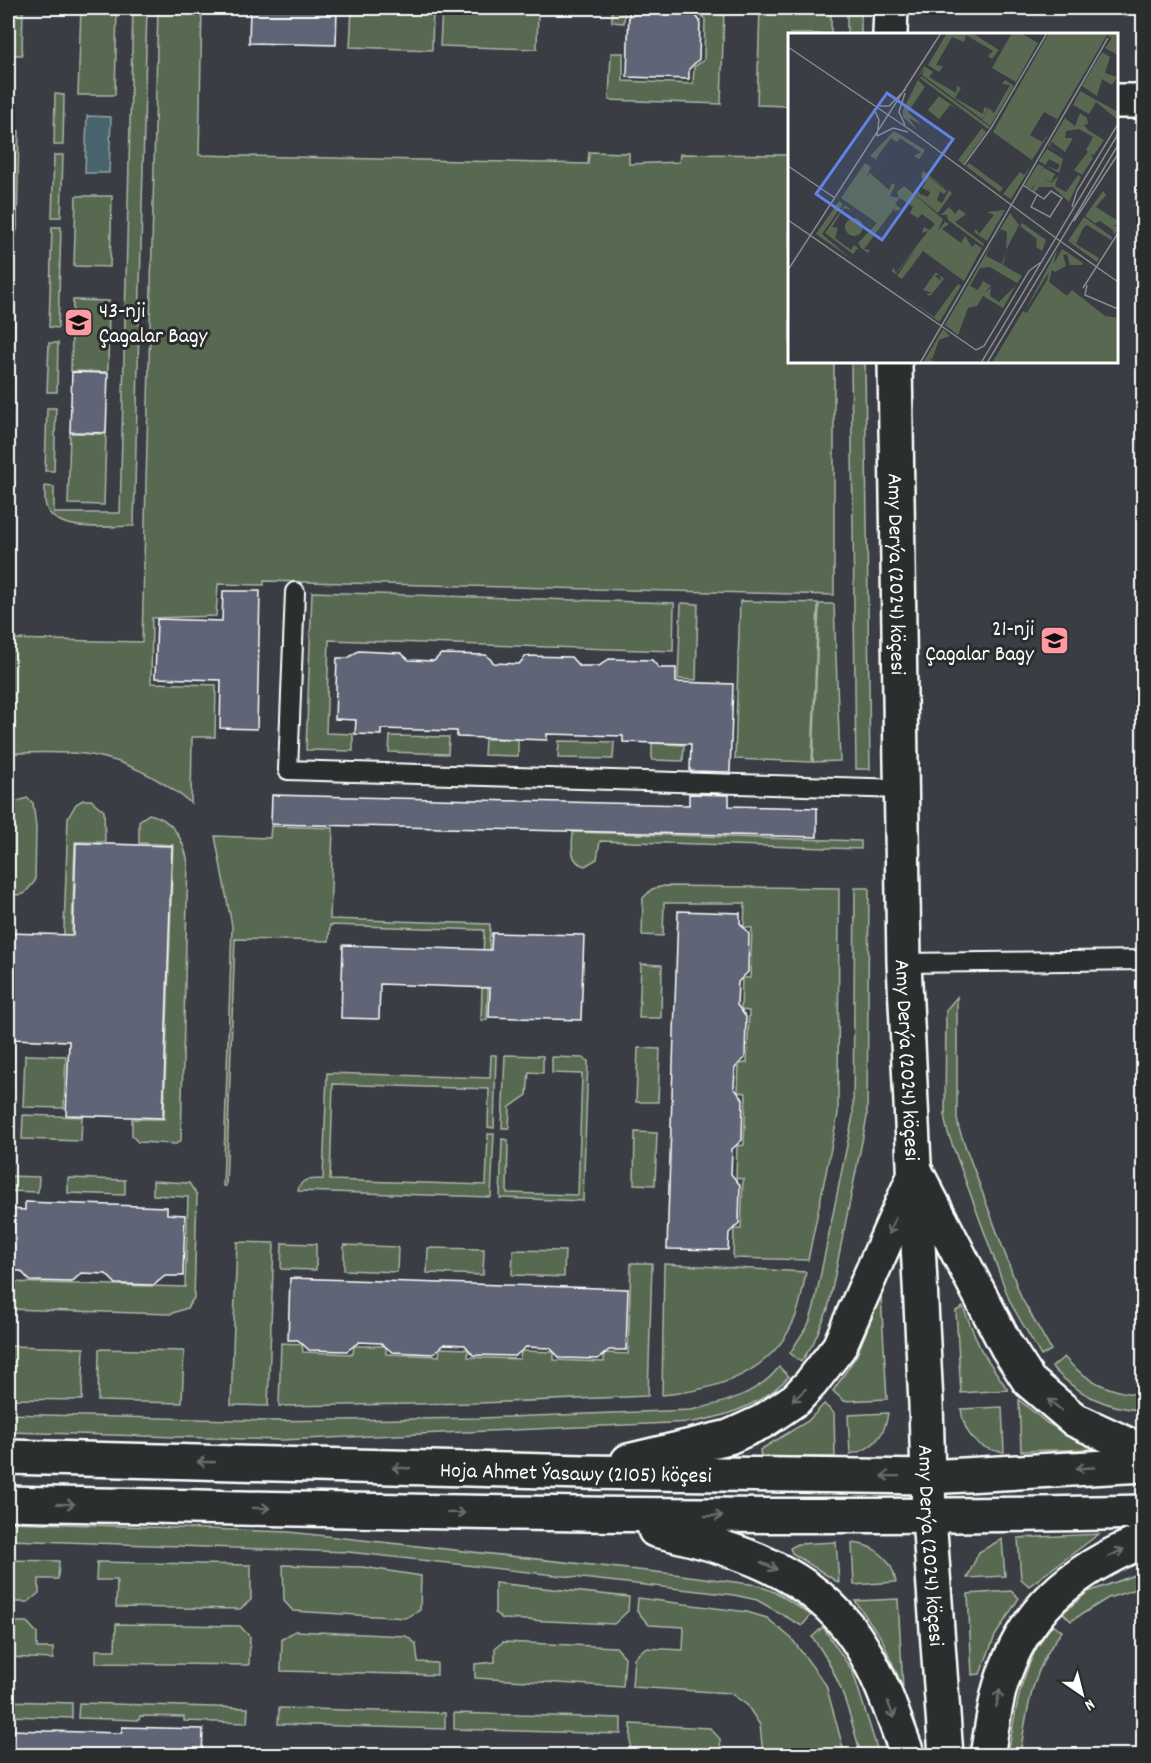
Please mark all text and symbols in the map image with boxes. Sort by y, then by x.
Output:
inset map [788,33,1118,363]
place label: 43-nji Çagalar Bagy [99,297,209,353]
school or university icon: 43-nji Çagalar Bagy [62,306,94,338]
street label: Amy Derýa (2024) köçesi [878,473,912,675]
place label: 21-nji Çagalar Bagy [925,615,1035,671]
school or university icon: 21-nji Çagalar Bagy [1039,624,1071,656]
street label: Amy Derýa (2024) köçesi [885,958,926,1162]
one-way arrow [886,1217,897,1235]
one-way arrow [792,1388,807,1402]
one-way arrow [1047,1399,1063,1412]
street label: Amy Derýa (2024) köçesi [908,1444,950,1647]
street label: Hoja Ahmet Ýasawy (2105) köçesi [439,1456,712,1493]
one-way arrow [197,1457,217,1468]
one-way arrow [392,1462,412,1473]
one-way arrow [1076,1463,1096,1474]
one-way arrow [881,1470,901,1482]
one-way arrow [55,1498,75,1510]
one-way arrow [250,1503,270,1514]
one-way arrow [445,1507,465,1519]
one-way arrow [703,1510,723,1522]
one-way arrow [1107,1546,1125,1558]
one-way arrow [759,1560,777,1572]
north arrow [1052,1664,1112,1724]
one-way arrow [993,1689,1004,1708]
text: N [1079,1693,1099,1716]
one-way arrow [886,1700,897,1719]

